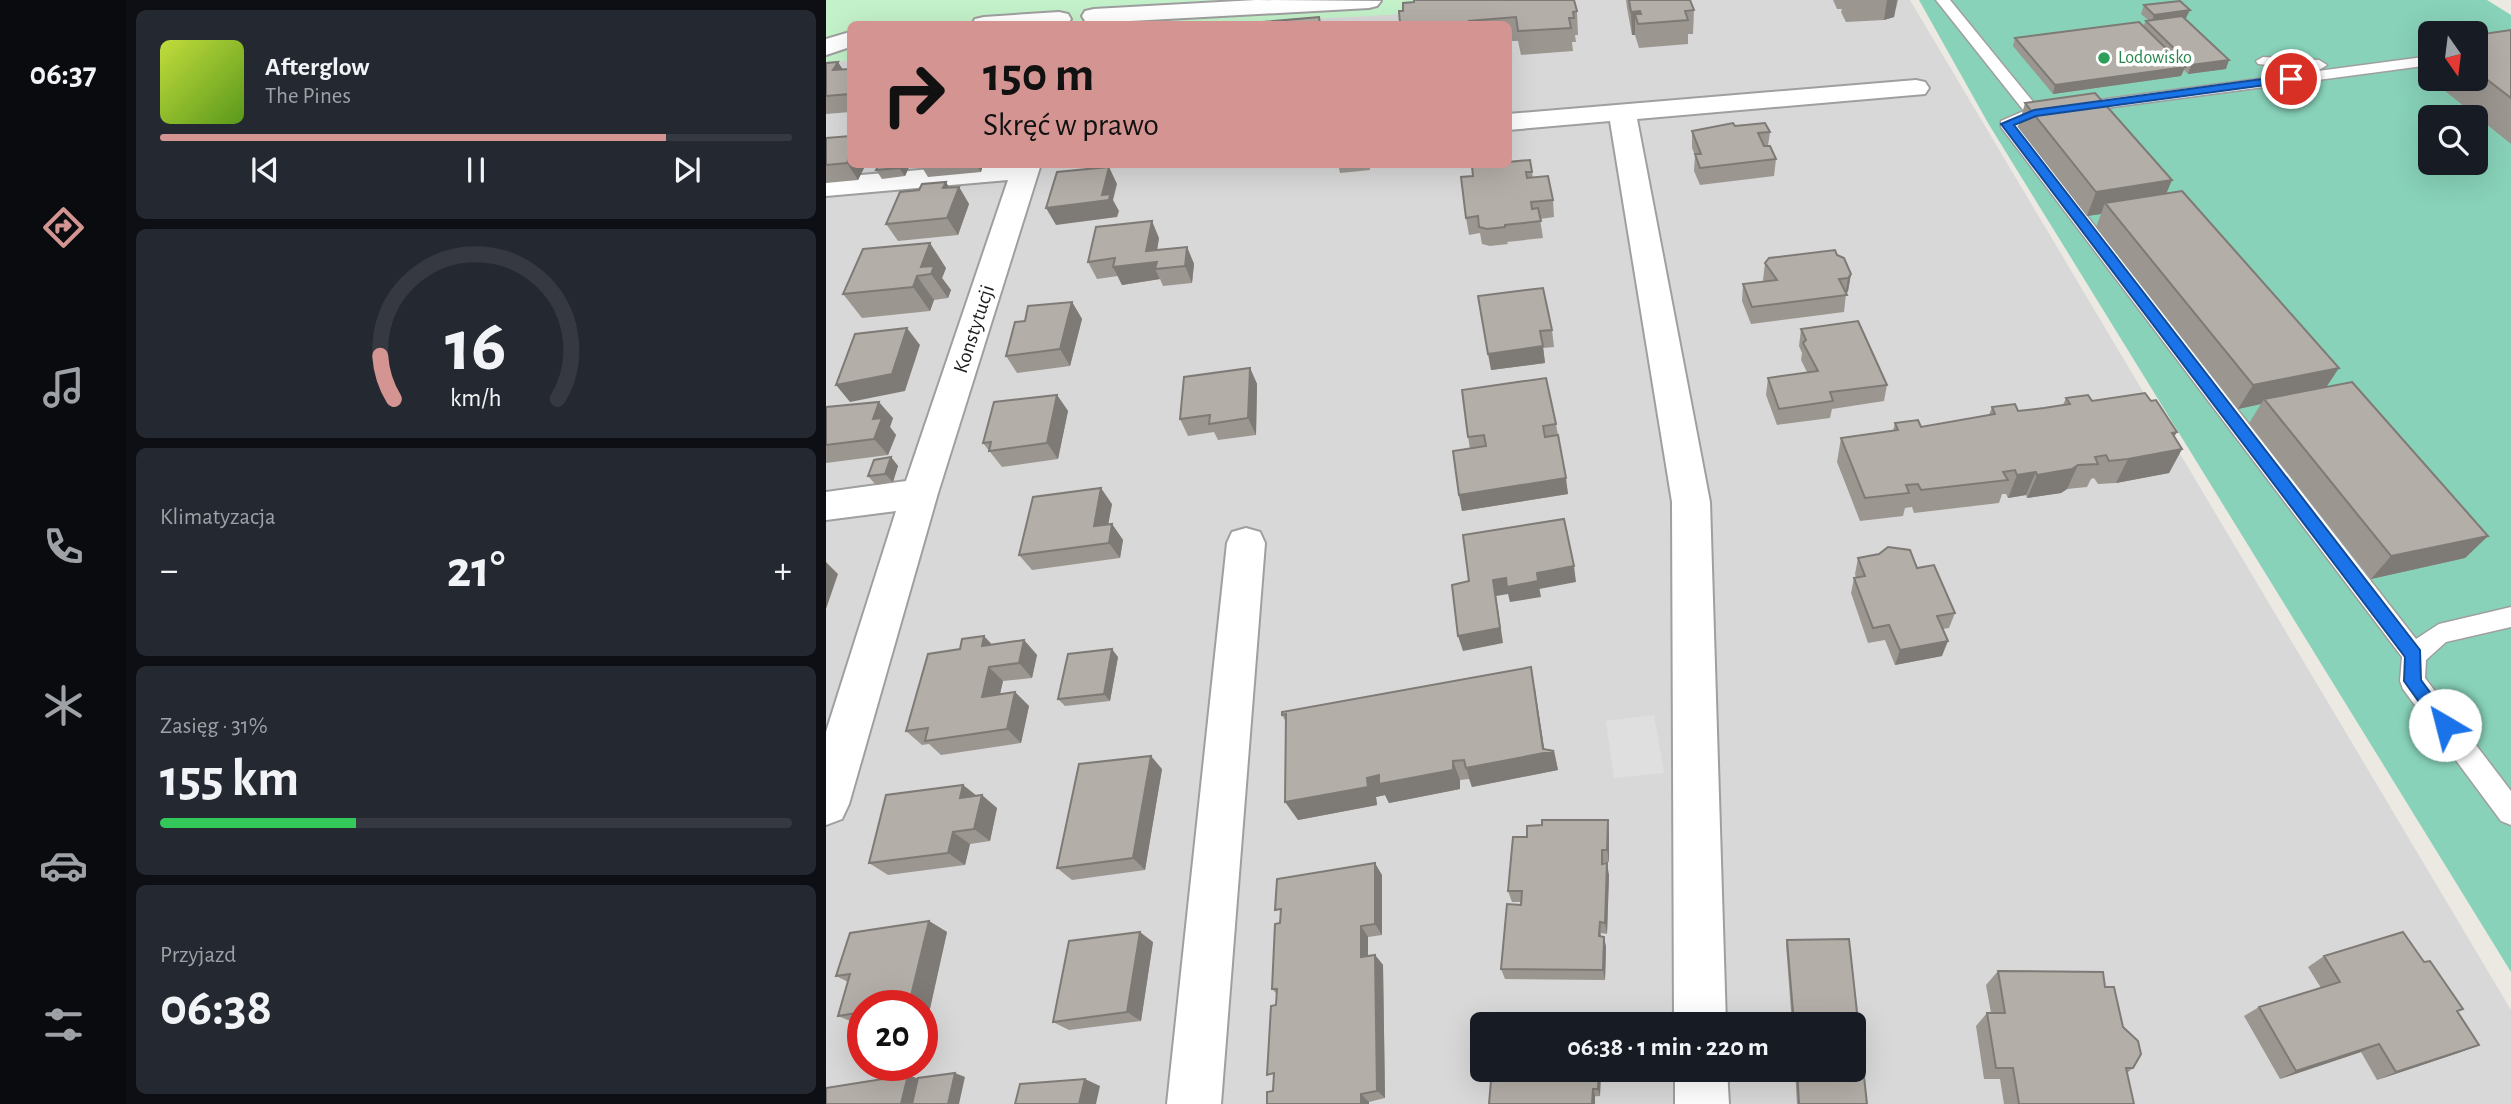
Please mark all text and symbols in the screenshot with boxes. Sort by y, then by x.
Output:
north arrow [2418,21,2488,91]
map controls [2418,21,2488,175]
icon: right [868,49,959,140]
place label: Lodowisko [2118,49,2192,67]
pin [2261,49,2321,109]
marker: Lodowisko [2096,50,2112,66]
text: 150 m [983,51,1094,100]
text: Afterglow [265,54,369,80]
text: 06:37 [29,58,97,90]
icon: arrive [2272,60,2310,98]
text: The Pines [265,85,351,108]
button: search [2418,105,2488,175]
text: Skręć w prawo [983,109,1159,141]
icon: previous [246,151,284,189]
icon: pause [457,151,495,189]
icon: next [668,151,706,189]
icon: directions [39,203,88,252]
street label: Konstytucji [950,282,998,376]
text: 16 [445,312,507,385]
icon: music [39,363,88,412]
text: km/h [450,386,502,411]
text: Klimatyzacja [160,506,276,529]
icon: phone [39,522,88,571]
text: 21° [447,544,505,596]
text: − [160,552,178,590]
text: + [774,552,792,590]
icon: climate [39,681,88,730]
position arrow [2408,688,2482,762]
text: Zasięg · 31% [160,715,268,738]
text: 155 km [160,753,299,805]
icon: car [39,841,88,890]
text: Przyjazd [160,944,236,967]
text: 06:38 [160,982,272,1034]
speed limit sign: 20 [847,990,938,1081]
icon: filters [39,1000,88,1049]
text: 06:38 · 1 min · 220 m [1567,1034,1769,1060]

